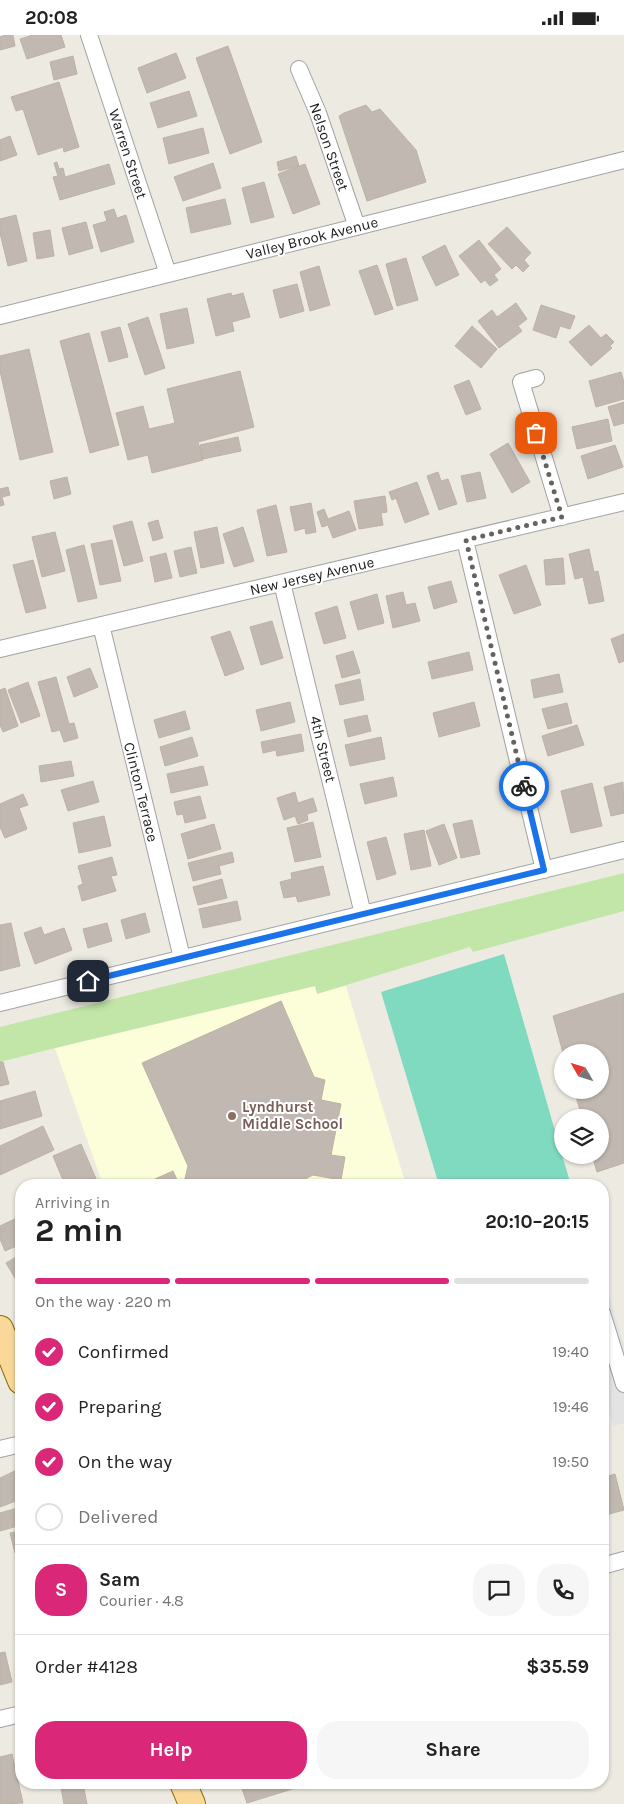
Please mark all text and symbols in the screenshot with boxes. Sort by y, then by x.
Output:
text: 20:08 [25,7,78,29]
street label: Nelson Street [306,101,353,194]
street label: Warren Street [105,107,151,202]
street label: Valley Brook Avenue [244,213,380,263]
pin [515,412,557,454]
icon: bag [522,419,550,447]
street label: New Jersey Avenue [248,553,376,599]
street label: 4th Street [306,714,340,784]
street label: Clinton Terrace [120,740,162,844]
courier [499,761,549,811]
icon: bike [510,772,538,800]
pin [67,960,109,1002]
icon: home [74,967,102,995]
north arrow [554,1044,609,1099]
map controls [554,1044,609,1164]
place label: Lyndhurst Middle School [242,1098,343,1133]
button: layers [554,1109,609,1164]
marker: Lyndhurst Middle School [226,1110,238,1122]
text: Arriving in [35,1193,110,1212]
text: 20:10–20:15 [485,1211,589,1233]
text: 2 min [35,1212,123,1249]
text: On the way · 220 m [35,1292,172,1311]
icon: check [35,1338,63,1366]
text: Confirmed [78,1341,169,1363]
text: 19:40 [552,1342,589,1361]
icon: check [35,1393,63,1421]
text: Preparing [78,1396,161,1418]
text: 19:46 [553,1397,589,1416]
icon: check [35,1448,63,1476]
text: On the way [78,1451,172,1473]
text: 19:50 [552,1452,589,1471]
text: Delivered [78,1506,158,1528]
button: chat [473,1564,525,1616]
button: phone [537,1564,589,1616]
text: Sam [99,1569,140,1591]
text: S [55,1579,67,1601]
text: Courier · 4.8 [99,1591,184,1610]
text: Order #4128 [35,1656,138,1678]
text: $35.59 [526,1656,589,1678]
button: Help [35,1721,307,1779]
button: Share [317,1721,589,1779]

